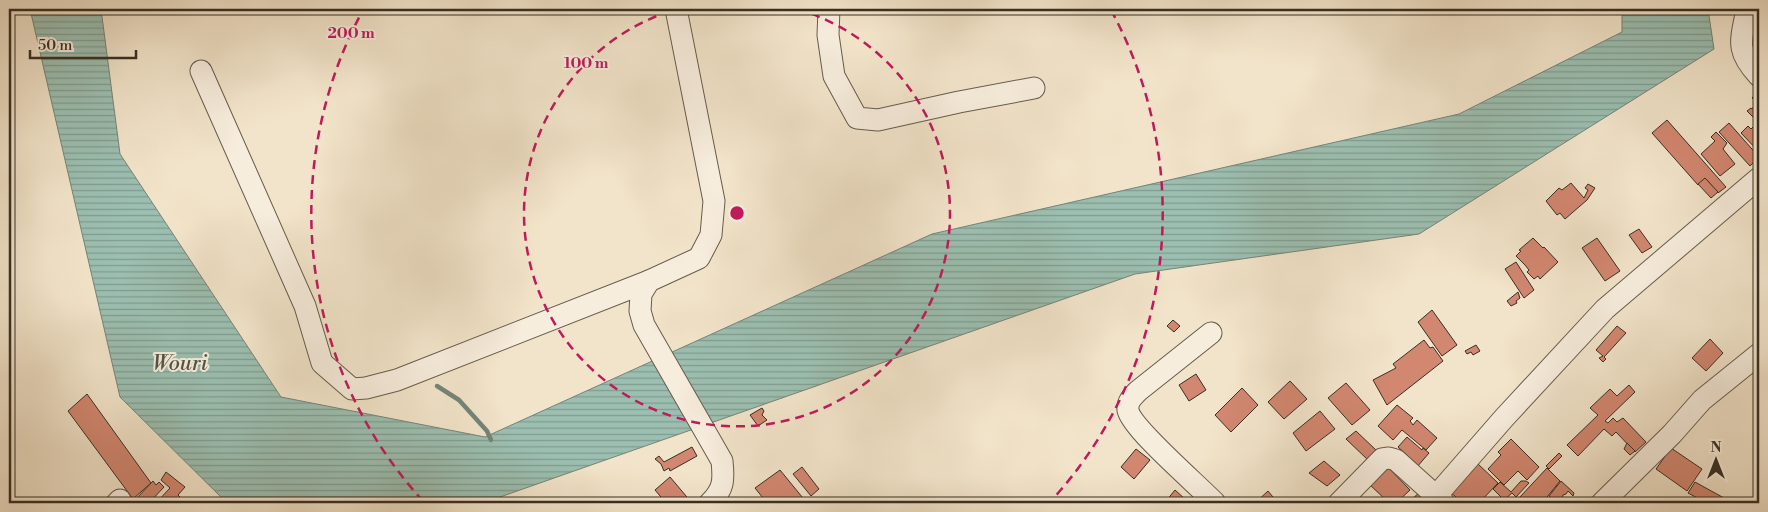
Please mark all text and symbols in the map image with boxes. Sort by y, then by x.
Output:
text: 200 m [327,24,375,43]
scale bar [30,28,136,60]
text: 50 m [38,36,72,55]
text: 100 m [564,54,609,73]
centre of rings [728,204,746,222]
water label: Wouri [152,351,208,377]
north arrow [1690,434,1740,484]
text: N [1710,439,1722,457]

